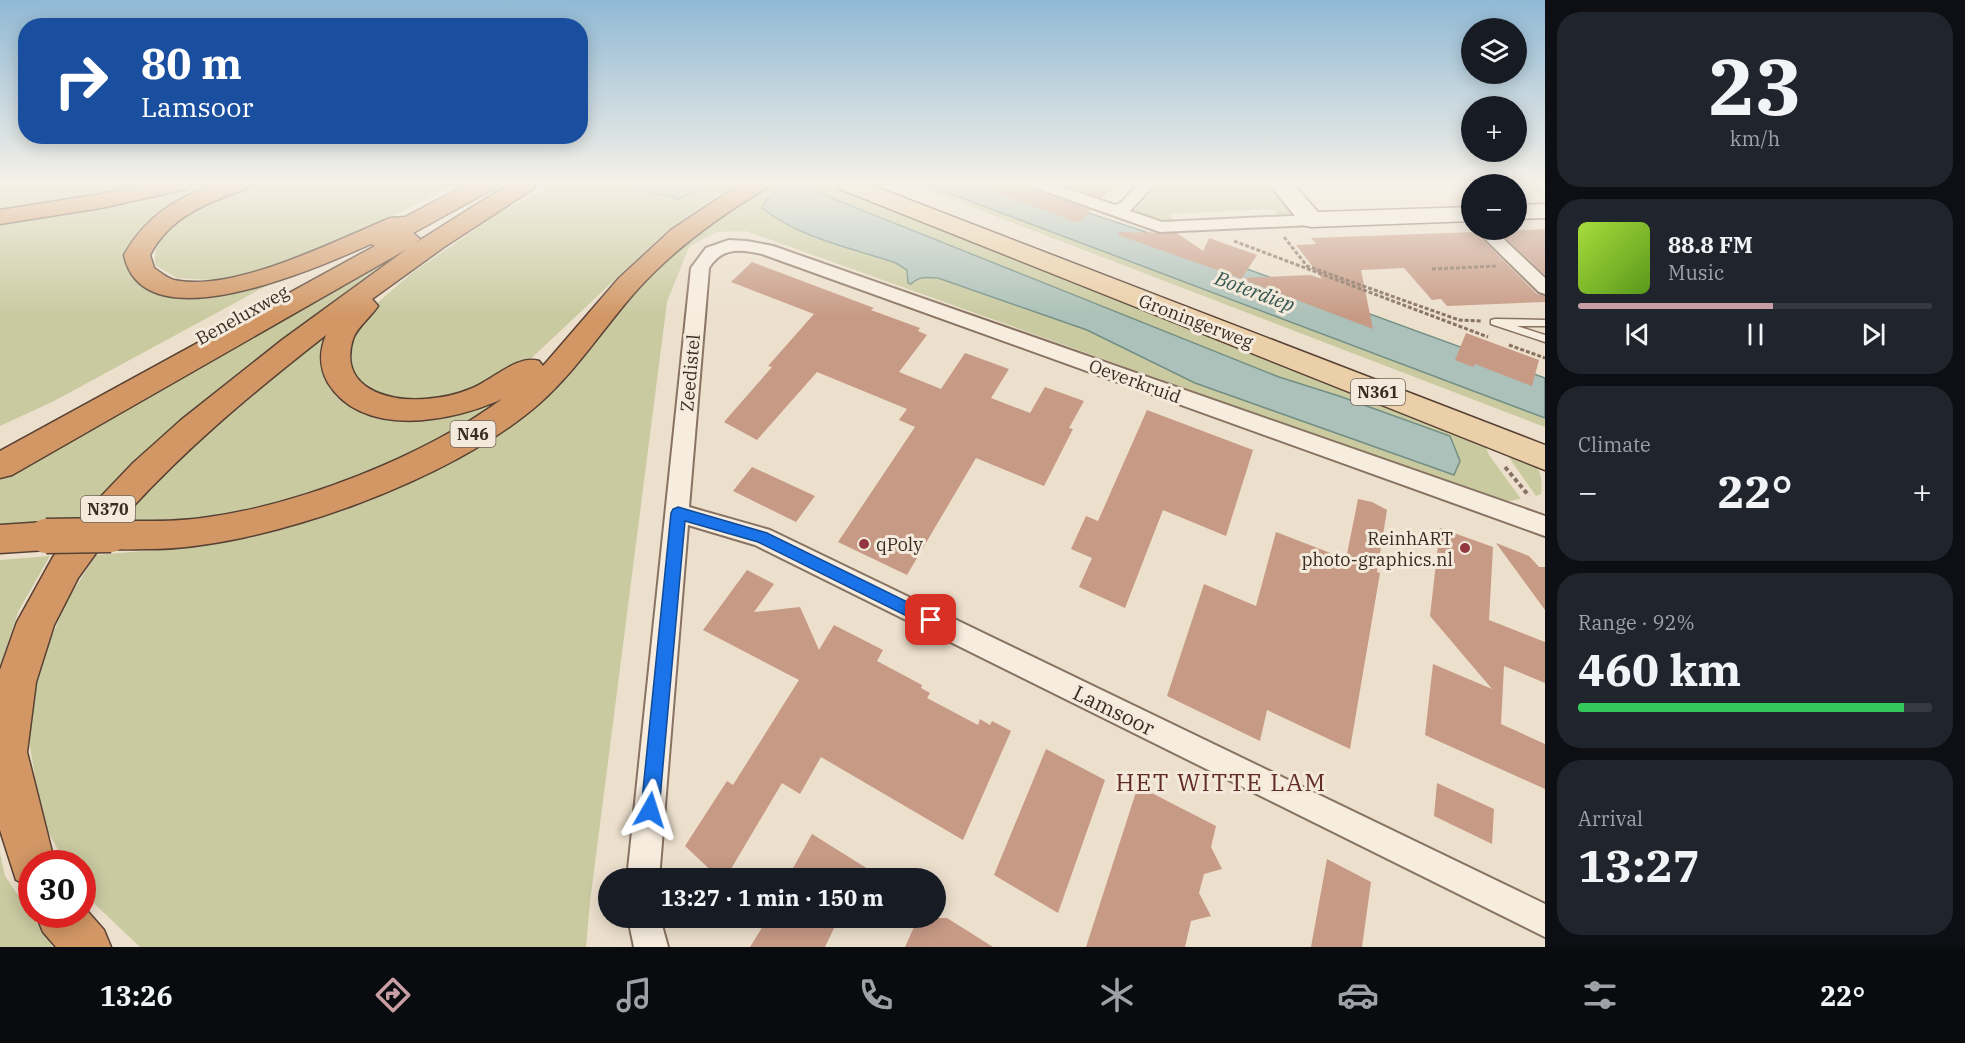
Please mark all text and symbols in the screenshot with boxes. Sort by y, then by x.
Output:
map controls [1461,18,1527,240]
button: layers [1461,18,1527,84]
text: 23 [1708,35,1802,136]
text: 80 m [141,36,242,91]
icon: right [42,42,120,120]
text: Lamsoor [141,89,253,124]
button: + [1461,96,1527,162]
text: km/h [1730,125,1780,152]
button: − [1461,174,1527,240]
text: 88.8 FM [1668,230,1753,259]
text: Music [1668,259,1724,286]
water label: Boterdiep [1210,264,1299,318]
street label: Beneluxweg [191,280,293,350]
street label: Groningerweg [1135,289,1257,353]
icon: previous [1621,318,1654,351]
icon: pause [1739,318,1772,351]
icon: next [1857,318,1890,351]
street label: Zeedistel [675,333,705,413]
street label: Oeverkruid [1086,354,1184,408]
road number: N361 [1351,379,1405,405]
road number: N46 [450,421,496,447]
text: Climate [1578,431,1651,458]
text: 22° [1717,462,1793,520]
text: − [1578,470,1598,513]
text: + [1912,470,1932,513]
road number: N370 [81,496,135,522]
place label: ReinhART photo-graphics.nl [1301,527,1453,571]
place label: qPoly [876,533,923,556]
marker: qPoly [857,537,871,551]
marker: ReinhART photo-graphics.nl [1458,541,1472,555]
pin [905,594,956,645]
icon: arrive [914,603,947,636]
text: Range · 92% [1578,609,1695,636]
text: 460 km [1578,640,1741,698]
street label: Lamsoor [1069,678,1160,742]
district label: HET WITTE LAM [1115,766,1327,798]
position arrow [618,778,682,842]
text: Arrival [1578,805,1643,832]
text: 13:27 [1578,836,1700,894]
speed limit sign: 30 [18,850,96,928]
text: 13:27 · 1 min · 150 m [660,883,884,912]
icon: directions [372,974,414,1016]
icon: music [613,974,655,1016]
icon: phone [855,974,897,1016]
icon: climate [1096,974,1138,1016]
icon: car [1337,974,1379,1016]
icon: filters [1579,974,1621,1016]
text: 13:26 [100,978,173,1013]
text: 22° [1820,978,1865,1013]

